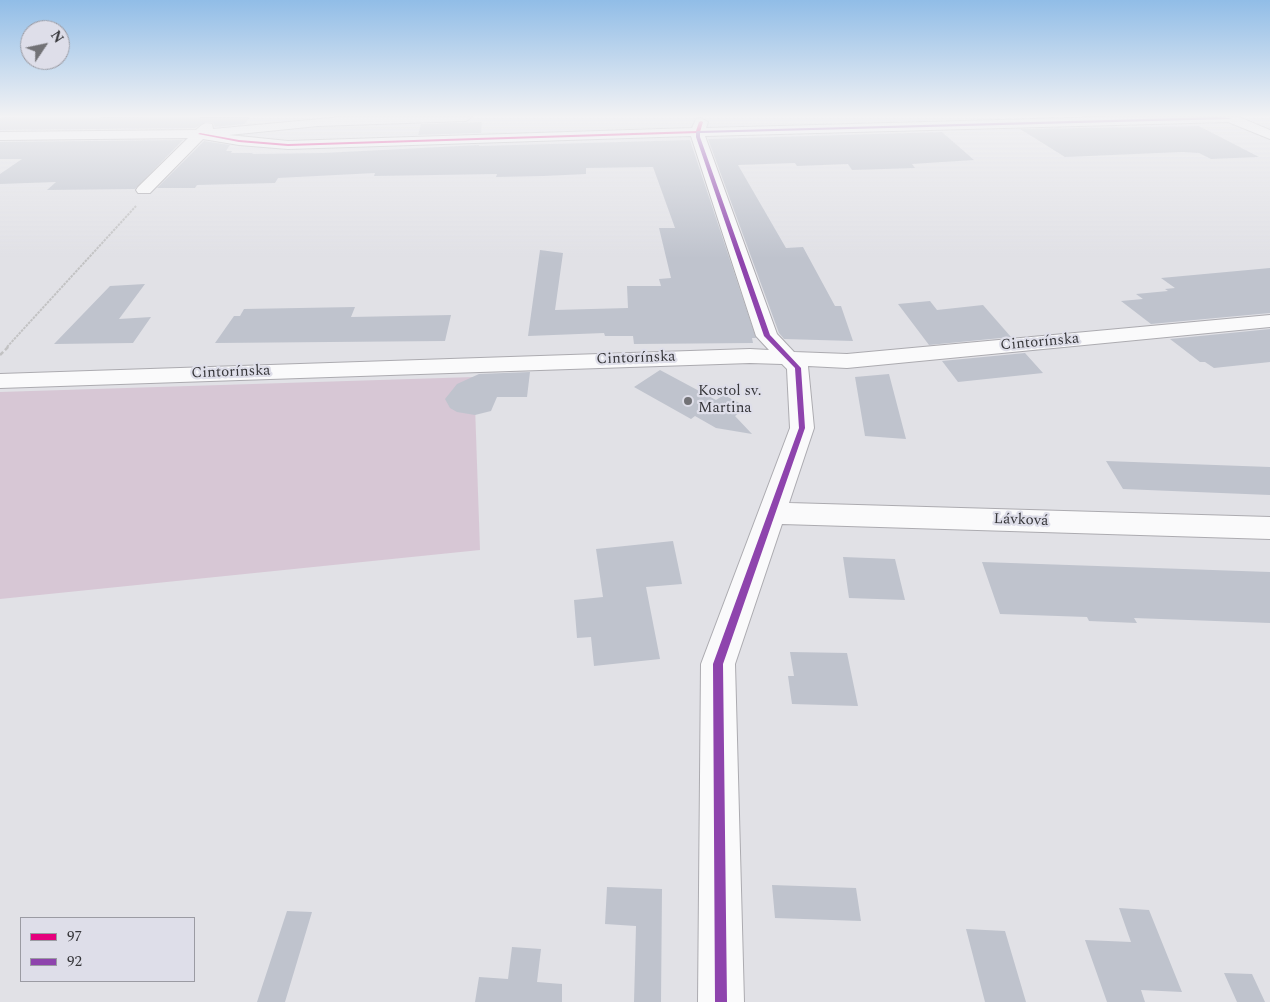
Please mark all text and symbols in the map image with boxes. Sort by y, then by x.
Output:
north arrow [20,20,70,70]
text: N [45,26,69,48]
street label: Cintorínska [1000,331,1080,355]
street label: Cintorínska [596,349,676,369]
street label: Cintorínska [191,363,271,383]
place label: Kostol sv. Martina [698,383,761,418]
marker: Kostol sv. Martina [682,395,694,407]
street label: Lávková [993,511,1049,531]
legend [20,917,195,982]
text: 97 [67,925,82,948]
text: 92 [67,950,82,973]

